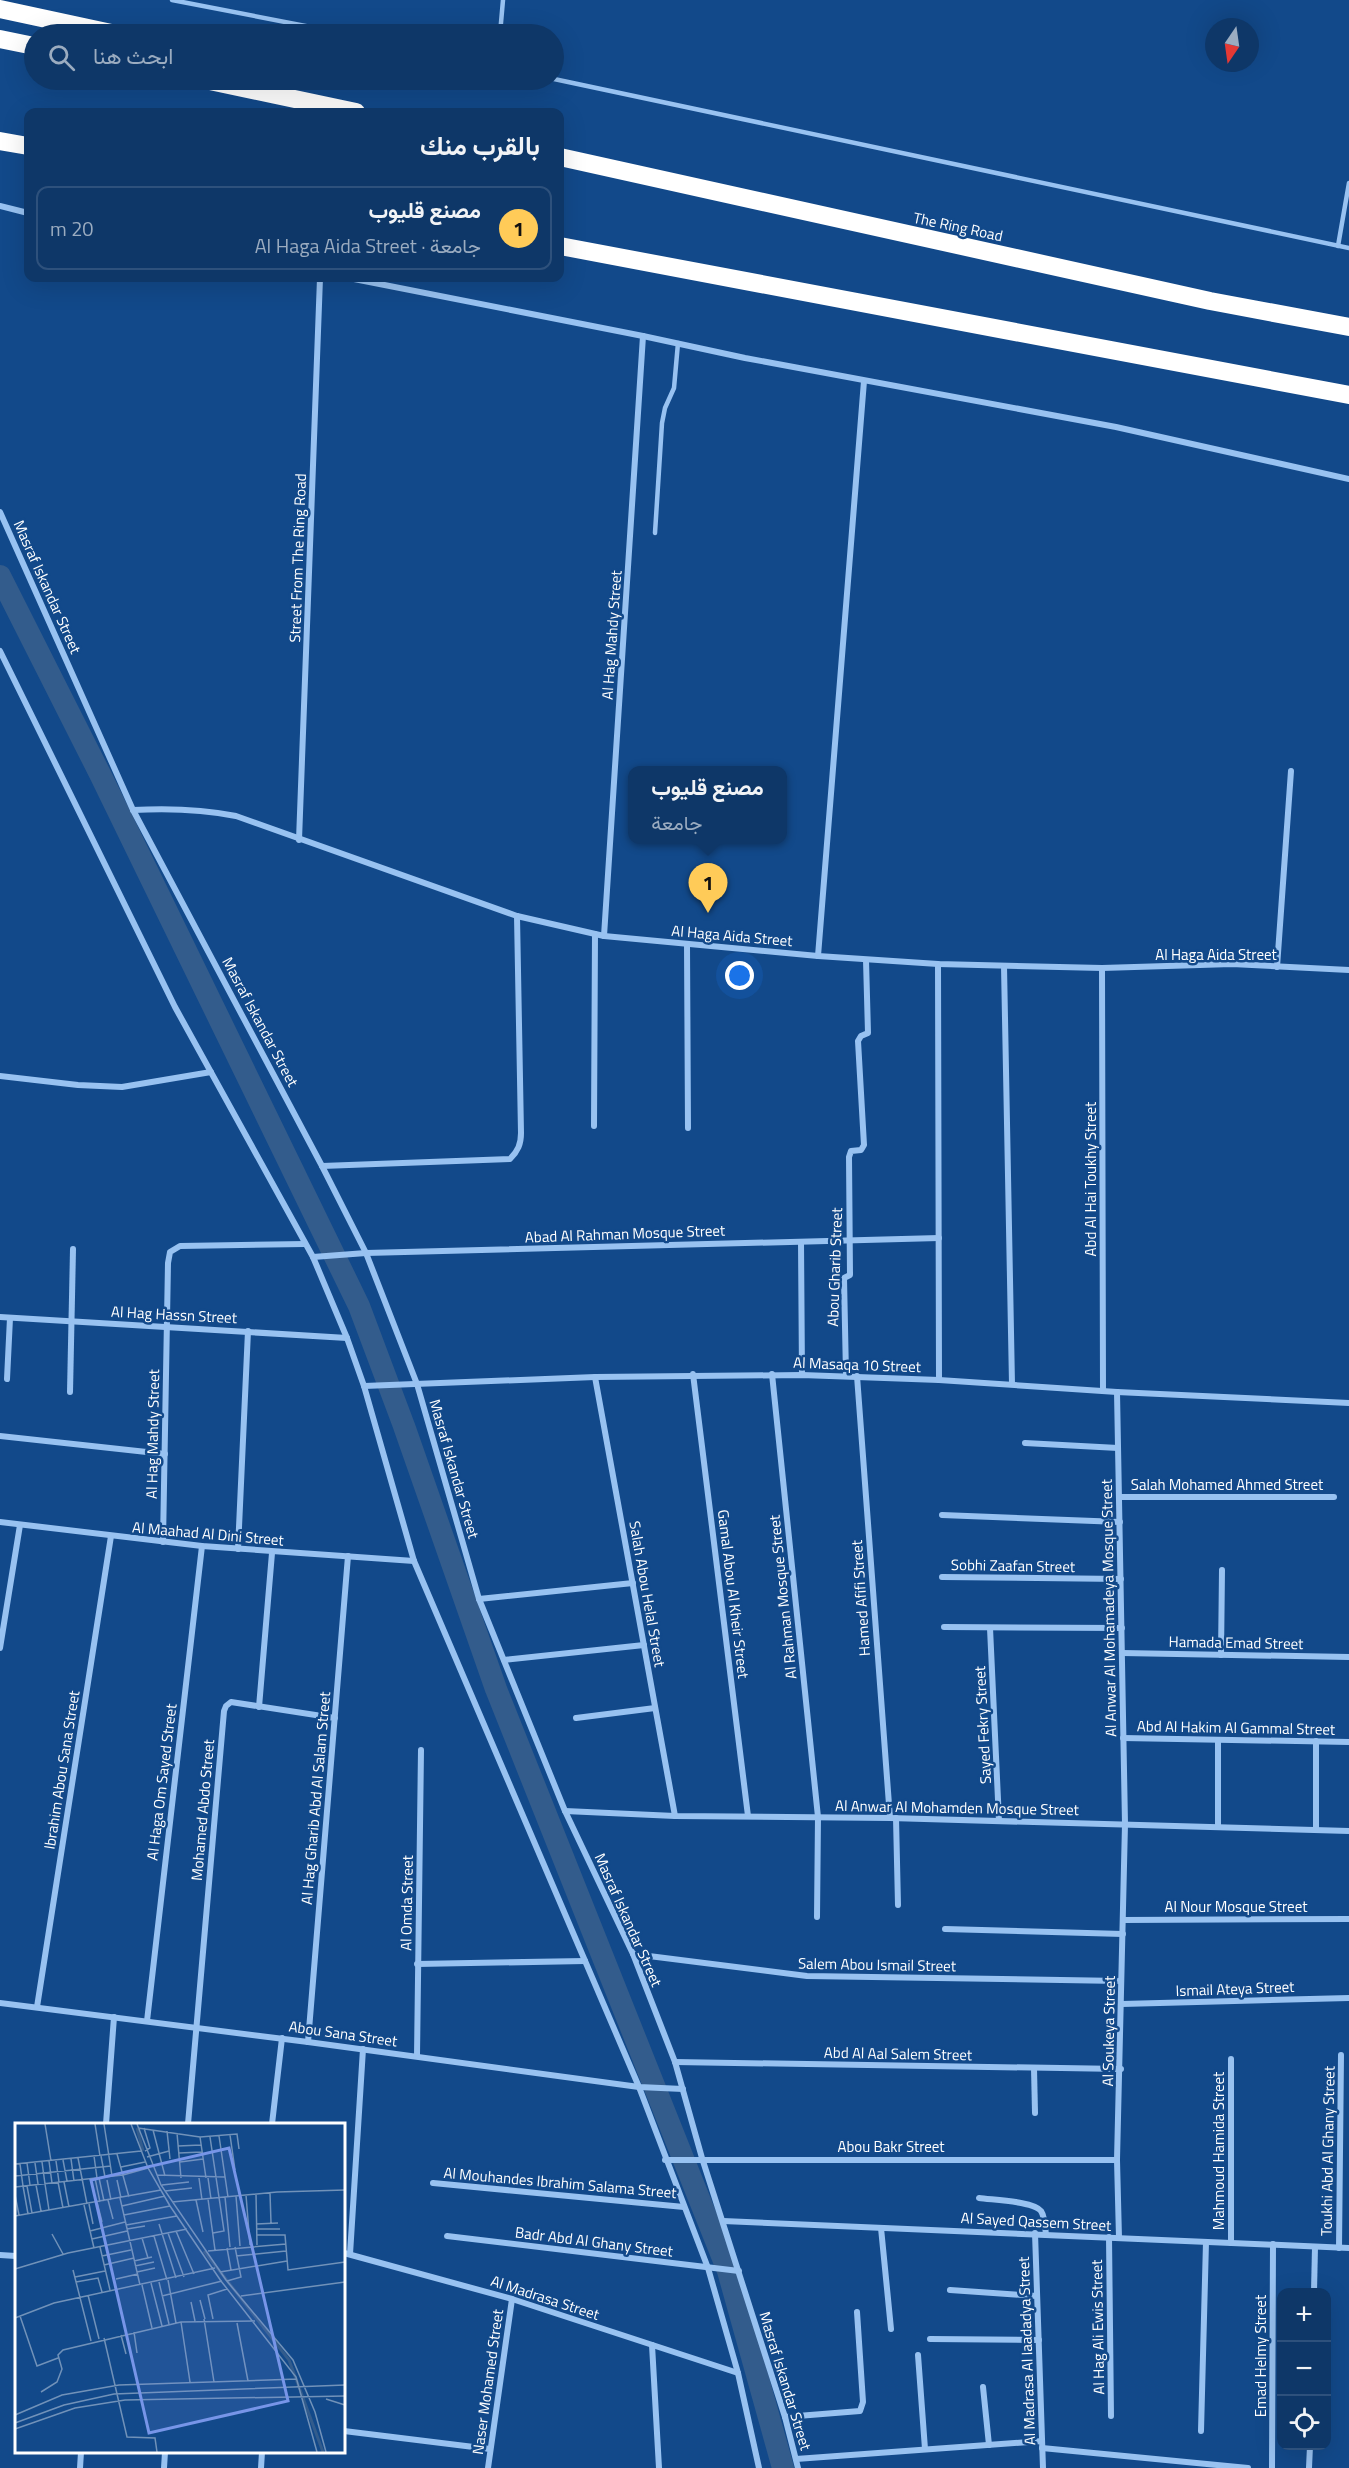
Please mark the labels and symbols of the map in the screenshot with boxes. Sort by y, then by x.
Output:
north arrow [1205,18,1259,72]
street label: The Ring Road [911,206,1005,247]
street label: Street From The Ring Road [283,473,312,643]
street label: Masraf Iskandar Street [8,516,88,658]
street label: Al Hag Mahdy Street [596,569,628,700]
pin: 1 [688,864,728,913]
street label: Al Haga Aida Street [671,919,794,952]
street label: Al Haga Aida Street [1155,943,1277,966]
street label: Masraf Iskandar Street [216,953,305,1091]
your location [725,961,754,990]
street label: Abd Al Hai Toukhy Street [1079,1101,1102,1256]
street label: Abou Gharib Street [821,1206,848,1327]
street label: Abad Al Rahman Mosque Street [524,1218,726,1248]
street label: Al Hag Hassn Street [111,1300,238,1329]
street label: Al Masaqa 10 Street [793,1351,922,1378]
street label: Al Hag Mahdy Street [140,1368,165,1499]
street label: Masraf Iskandar Street [424,1396,486,1542]
street label: Salah Mohamed Ahmed Street [1131,1473,1324,1496]
street label: Al Anwar Al Mohamadeya Mosque Street [1095,1478,1122,1737]
street label: Gamal Abou Al Kheir Street [712,1508,755,1680]
street label: Al Rahman Mosque Street [762,1513,803,1680]
street label: Al Maahad Al Dini Street [131,1515,286,1552]
street label: Salah Abou Helal Street [623,1519,672,1670]
street label: Hamed Afifi Street [845,1538,876,1657]
street label: Sobhi Zaafan Street [951,1553,1076,1578]
street label: Hamada Emad Street [1168,1630,1304,1655]
street label: Sayed Fekry Street [968,1665,997,1785]
street label: Ibrahim Abou Sana Street [38,1688,86,1851]
street label: Al Hag Gharib Abd Al Salam Street [295,1690,336,1905]
street label: Al Haga Om Sayed Street [140,1702,183,1862]
street label: Abd Al Hakim Al Gammal Street [1137,1714,1336,1741]
street label: Mohamed Abdo Street [185,1737,220,1882]
street label: Al Anwar Al Mohamden Mosque Street [835,1794,1080,1821]
street label: Masraf Iskandar Street [589,1849,669,1991]
street label: Al Omda Street [394,1854,419,1951]
street label: Al Nour Mosque Street [1165,1895,1308,1918]
street label: Salem Abou Ismail Street [798,1952,957,1977]
street label: Al Soukeya Street [1096,1975,1121,2087]
street label: Ismail Ateya Street [1175,1975,1295,2002]
street label: Abou Sana Street [287,2015,399,2053]
street label: Abd Al Aal Salem Street [824,2041,973,2066]
street label: Toukhi Abd Al Ghany Street [1315,2065,1340,2236]
street label: Mahmoud Hamida Street [1207,2071,1230,2230]
inset map [15,2123,345,2453]
street label: Abou Bakr Street [837,2135,945,2158]
street label: Al Mouhandes Ibrahim Salama Street [443,2161,678,2204]
street label: Al Sayed Qassem Street [960,2206,1113,2237]
street label: Badr Abd Al Ghany Street [514,2220,675,2263]
street label: Al Madrasa Al Iaadadya Street [1012,2256,1041,2446]
street label: Al Hag Ali Ewis Street [1085,2259,1110,2395]
street label: Al Madrasa Street [488,2269,603,2326]
street label: Emad Helmy Street [1249,2294,1272,2417]
street label: Naser Mohamed Street [466,2307,509,2456]
street label: Masraf Iskandar Street [753,2309,818,2454]

